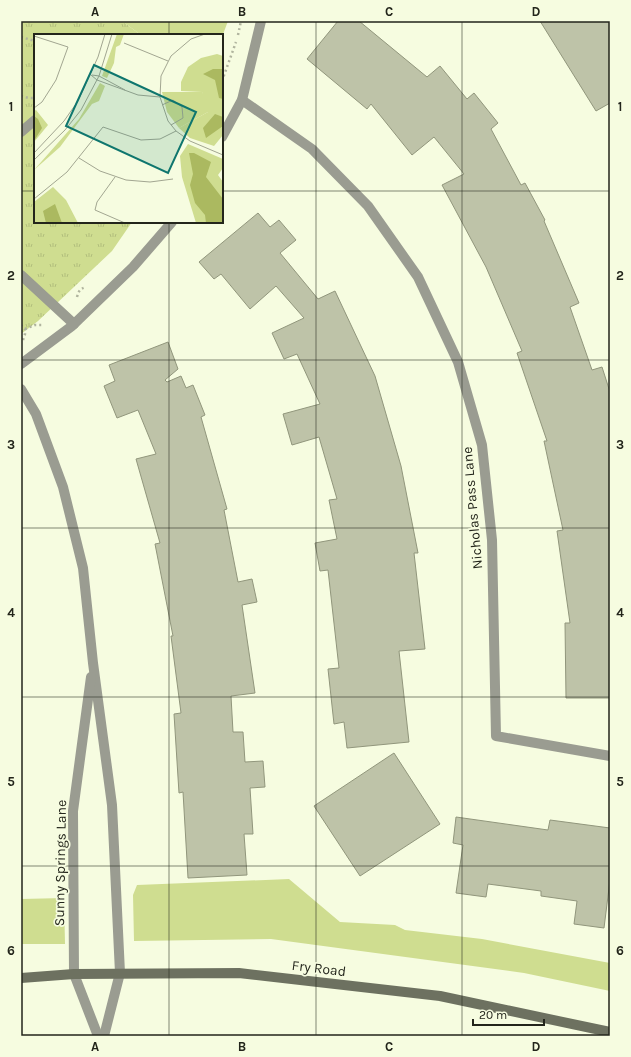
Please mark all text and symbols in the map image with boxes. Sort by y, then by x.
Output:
text: A [91,4,99,19]
text: B [238,4,246,19]
text: C [385,4,393,19]
text: D [532,4,541,19]
inset map [34,34,223,223]
text: 1 [9,99,13,114]
text: 1 [618,99,622,114]
text: 2 [7,268,15,283]
text: 2 [616,268,624,283]
text: 3 [7,437,15,452]
text: 3 [616,437,624,452]
street label: Nicholas Pass Lane [459,446,486,570]
text: 4 [7,605,15,620]
text: 4 [616,605,624,620]
text: 5 [7,774,15,789]
text: 5 [616,774,624,789]
street label: Sunny Springs Lane [51,800,70,926]
text: 6 [7,943,15,958]
text: 6 [616,943,624,958]
street label: Fry Road [291,957,347,980]
scale bar [473,1001,544,1027]
text: 20 m [479,1008,507,1022]
text: A [91,1039,99,1054]
text: B [238,1039,246,1054]
text: C [385,1039,393,1054]
text: D [532,1039,541,1054]

